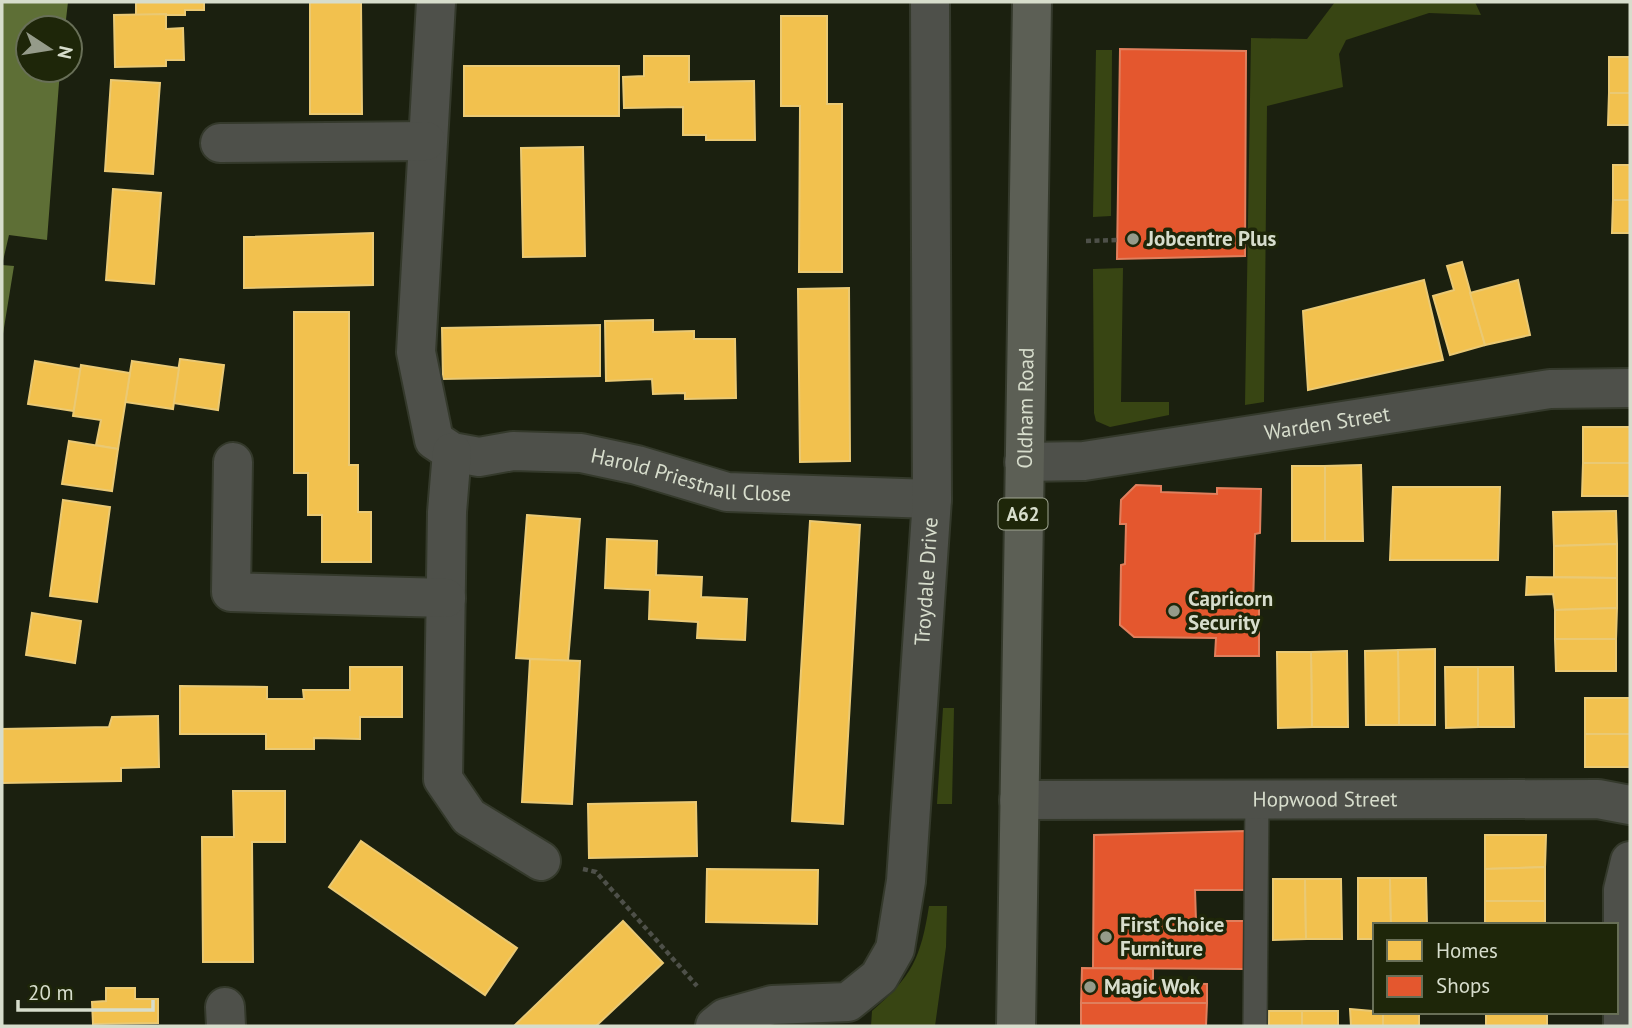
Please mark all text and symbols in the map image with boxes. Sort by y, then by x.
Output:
north arrow [14,14,84,84]
text: N [53,44,79,61]
place label: Jobcentre Plus [1146,225,1277,252]
marker: Jobcentre Plus [1125,231,1141,247]
street label: Oldham Road [1011,347,1040,469]
street label: Warden Street [1262,400,1392,446]
street label: Harold Priestnall Close [588,441,792,507]
road number: A62 [998,499,1048,530]
street label: Troydale Drive [908,516,944,646]
place label: Capricorn Security [1188,585,1273,636]
marker: Capricorn Security [1166,603,1182,619]
street label: Hopwood Street [1253,785,1397,813]
place label: First Choice Furniture [1120,911,1224,962]
legend [1373,923,1618,1014]
marker: First Choice Furniture [1098,929,1114,945]
text: Homes [1436,937,1498,964]
scale bar [18,968,152,1012]
text: Shops [1436,972,1490,999]
place label: Magic Wok [1104,973,1201,1000]
text: 20 m [28,979,74,1006]
marker: Magic Wok [1082,979,1098,995]

